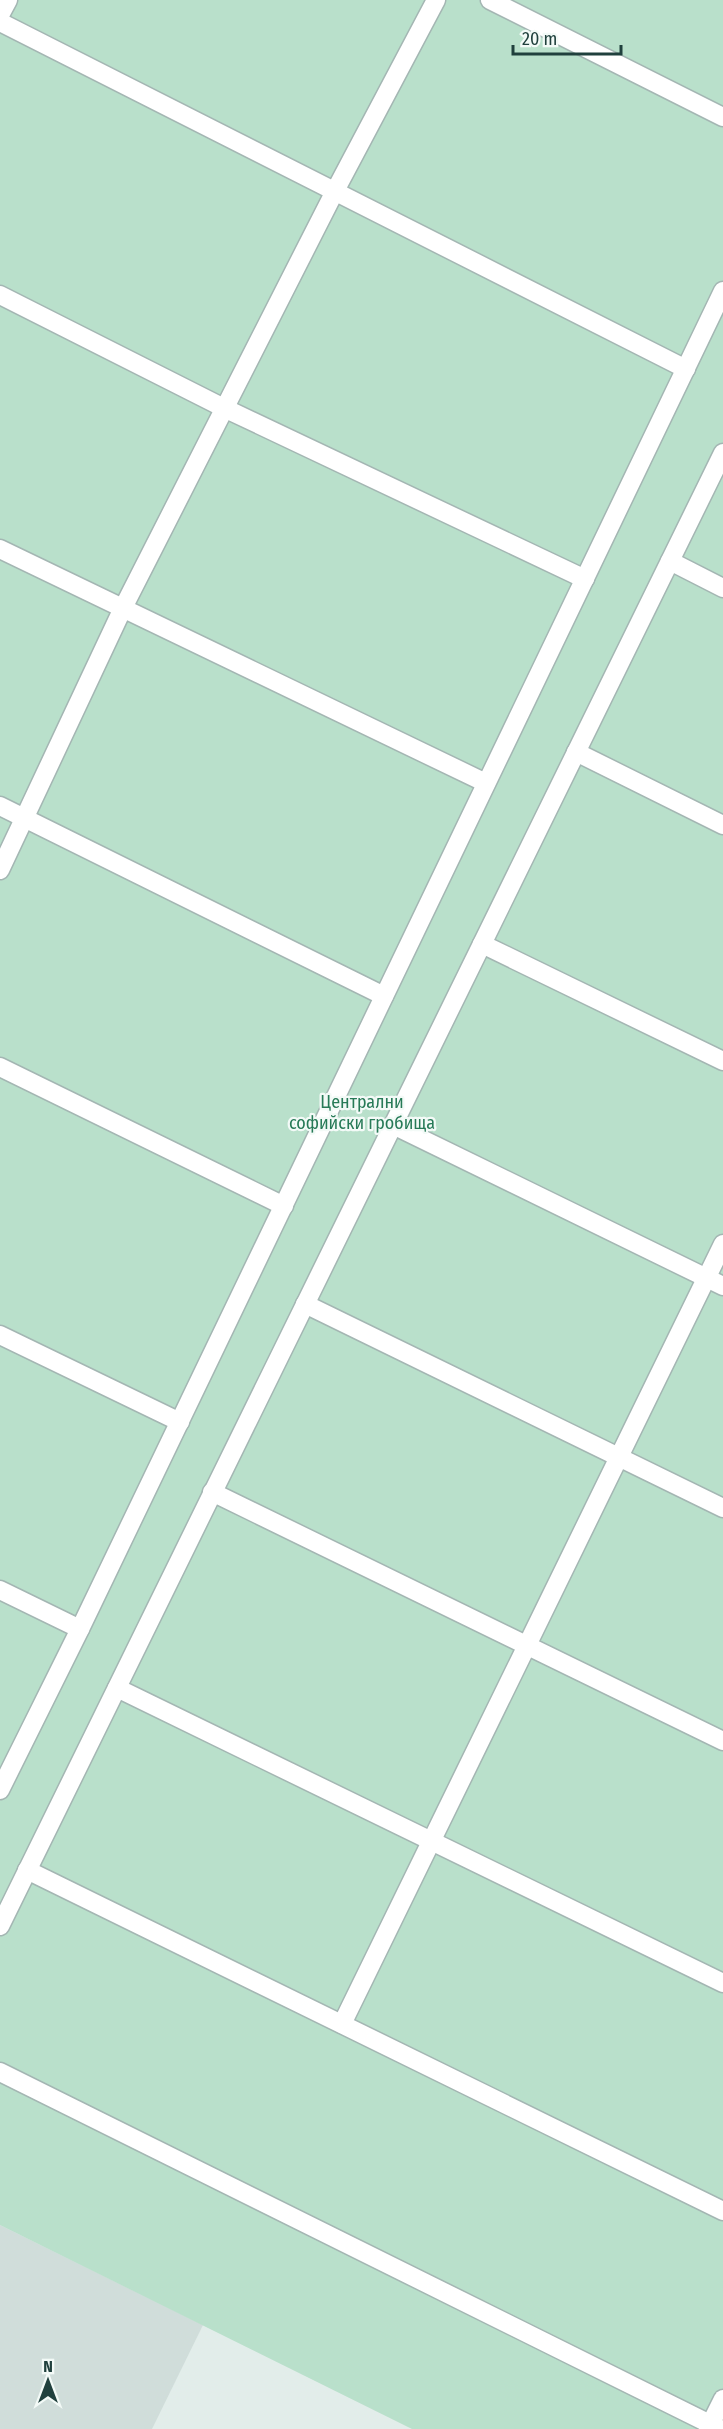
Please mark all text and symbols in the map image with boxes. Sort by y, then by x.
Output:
scale bar [513,18,621,56]
text: 20 m [522,28,557,50]
park label: Централни софийски гробища [289,1091,435,1134]
north arrow [18,2351,78,2411]
text: N [43,2357,53,2376]

